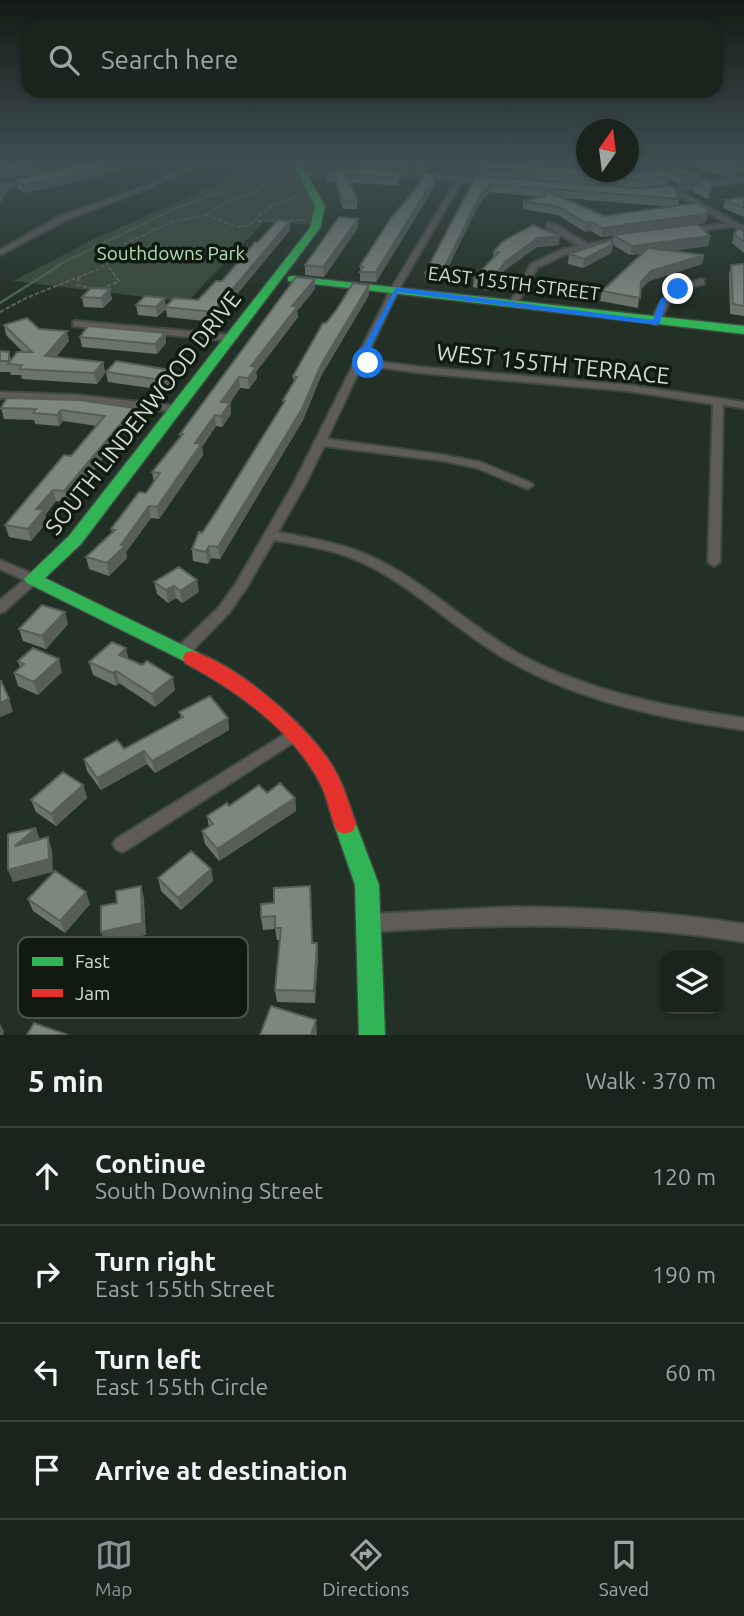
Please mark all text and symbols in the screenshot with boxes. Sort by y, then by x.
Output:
search box [21,21,723,98]
icon: search [45,41,83,79]
text: Search here [101,45,238,74]
north arrow [576,119,639,182]
park label: Southdowns Park [97,242,246,264]
street label: EAST 155TH STREET [427,262,602,305]
route end [662,273,693,304]
street label: SOUTH LINDENWOOD DRIVE [40,286,245,539]
street label: WEST 155TH TERRACE [435,339,671,388]
route start [352,347,383,378]
legend [18,937,248,1018]
text: Fast [75,950,110,972]
map controls [660,951,723,1014]
button: layers [660,951,723,1014]
text: Jam [75,982,111,1004]
text: 5 min [28,1064,104,1098]
text: Walk · 370 m [585,1068,716,1093]
text: Continue [95,1149,206,1178]
icon: ahead [28,1157,66,1195]
text: 120 m [652,1164,716,1189]
text: South Downing Street [95,1178,323,1203]
text: Turn right [95,1247,216,1276]
icon: right [28,1255,66,1293]
text: 190 m [652,1262,716,1287]
text: East 155th Street [95,1276,275,1301]
text: Turn left [95,1345,201,1374]
icon: left [28,1353,66,1391]
text: 60 m [665,1360,716,1385]
text: East 155th Circle [95,1374,268,1399]
icon: arrive [28,1451,66,1489]
text: Arrive at destination [95,1456,348,1485]
tab: Map [95,1536,133,1600]
tab: Directions [322,1536,409,1600]
tab: Saved [599,1536,649,1600]

